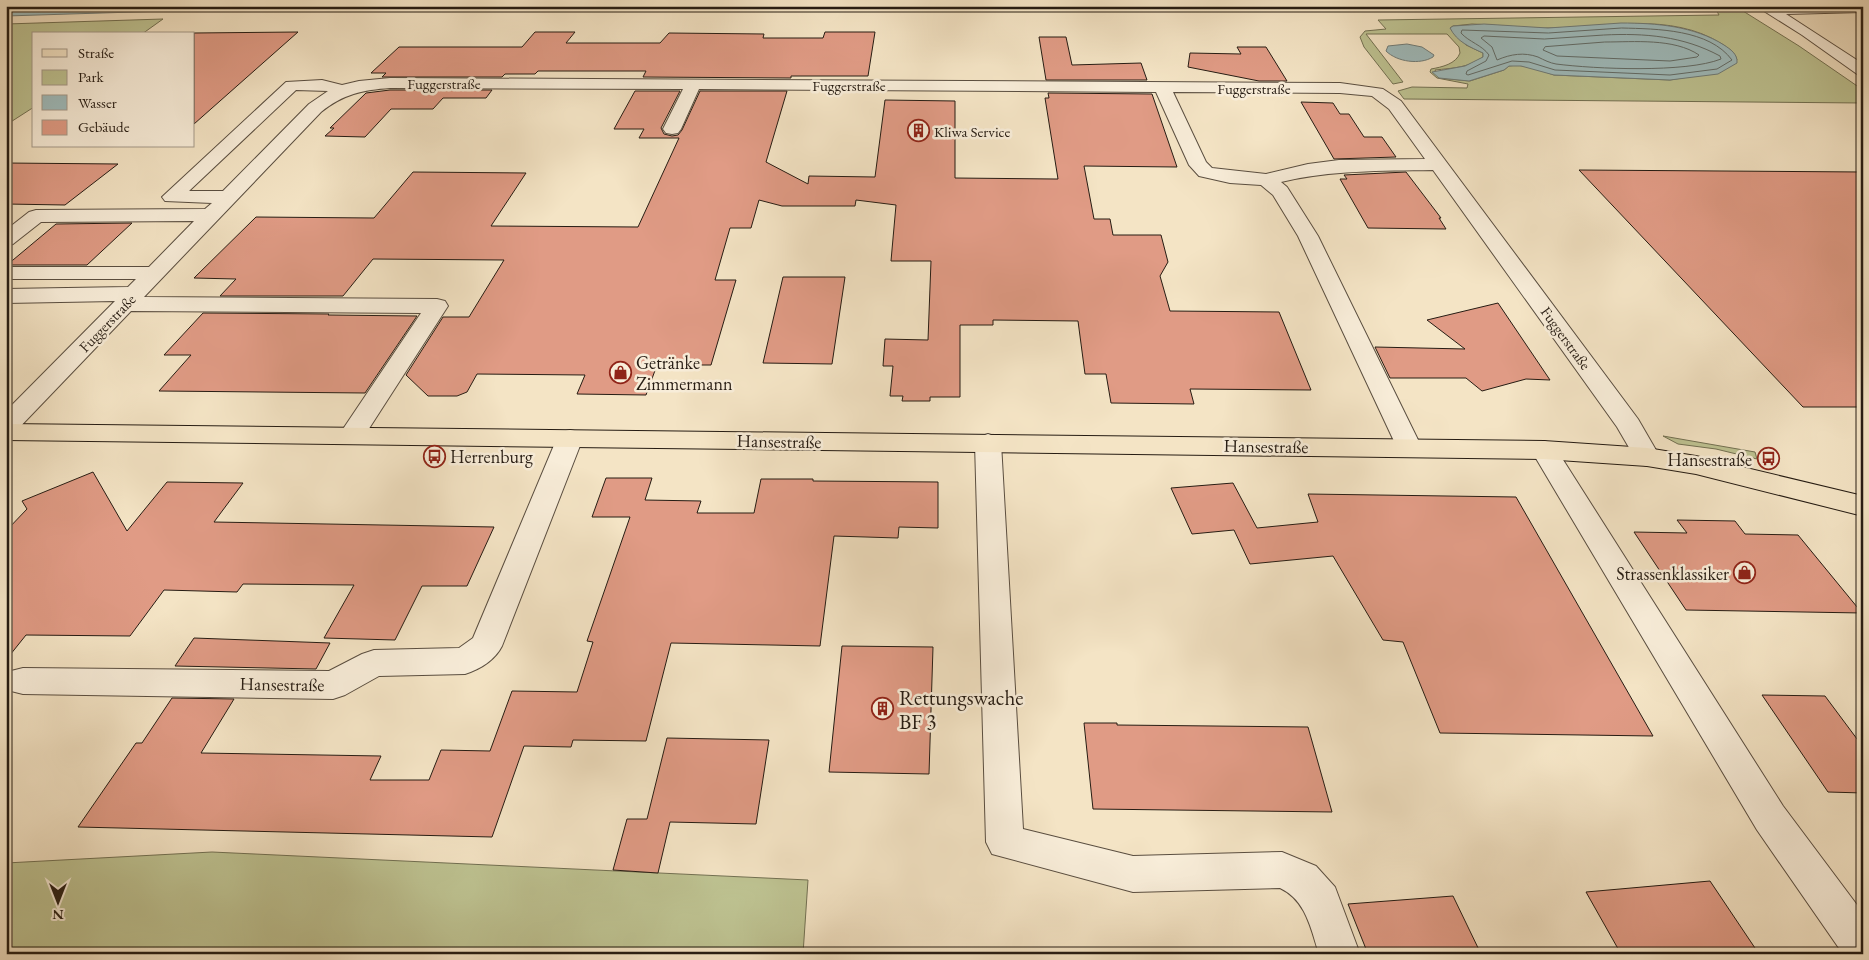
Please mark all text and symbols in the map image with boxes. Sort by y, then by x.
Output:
legend [32,32,195,148]
text: Straße [78,43,114,62]
text: Park [78,67,105,86]
street label: Fuggerstraße [407,74,481,93]
street label: Fuggerstraße [812,76,886,95]
street label: Fuggerstraße [1217,79,1291,98]
text: Wasser [78,93,117,112]
text: Gebäude [78,117,130,136]
building icon: Kliwa Service [906,119,930,143]
place label: Kliwa Service [934,122,1010,141]
street label: Fuggerstraße [75,290,139,356]
street label: Fuggerstraße [1537,303,1595,373]
place label: Getränke Zimmermann [636,351,733,395]
shop icon: Getränke Zimmermann [608,360,632,384]
street label: Hansestraße [736,429,822,453]
street label: Hansestraße [1223,434,1309,458]
bus stop icon: Herrenburg [422,444,446,468]
place label: Herrenburg [450,445,533,468]
bus stop icon: Hansestraße [1756,447,1780,471]
place label: Hansestraße [1667,448,1752,471]
shop icon: Strassenklassiker [1733,561,1757,585]
place label: Strassenklassiker [1616,562,1729,585]
street label: Hansestraße [239,672,325,696]
place label: Rettungswache BF 3 [899,684,1023,735]
building icon: Rettungswache BF 3 [871,697,895,721]
north arrow [32,878,82,928]
text: N [52,906,64,924]

